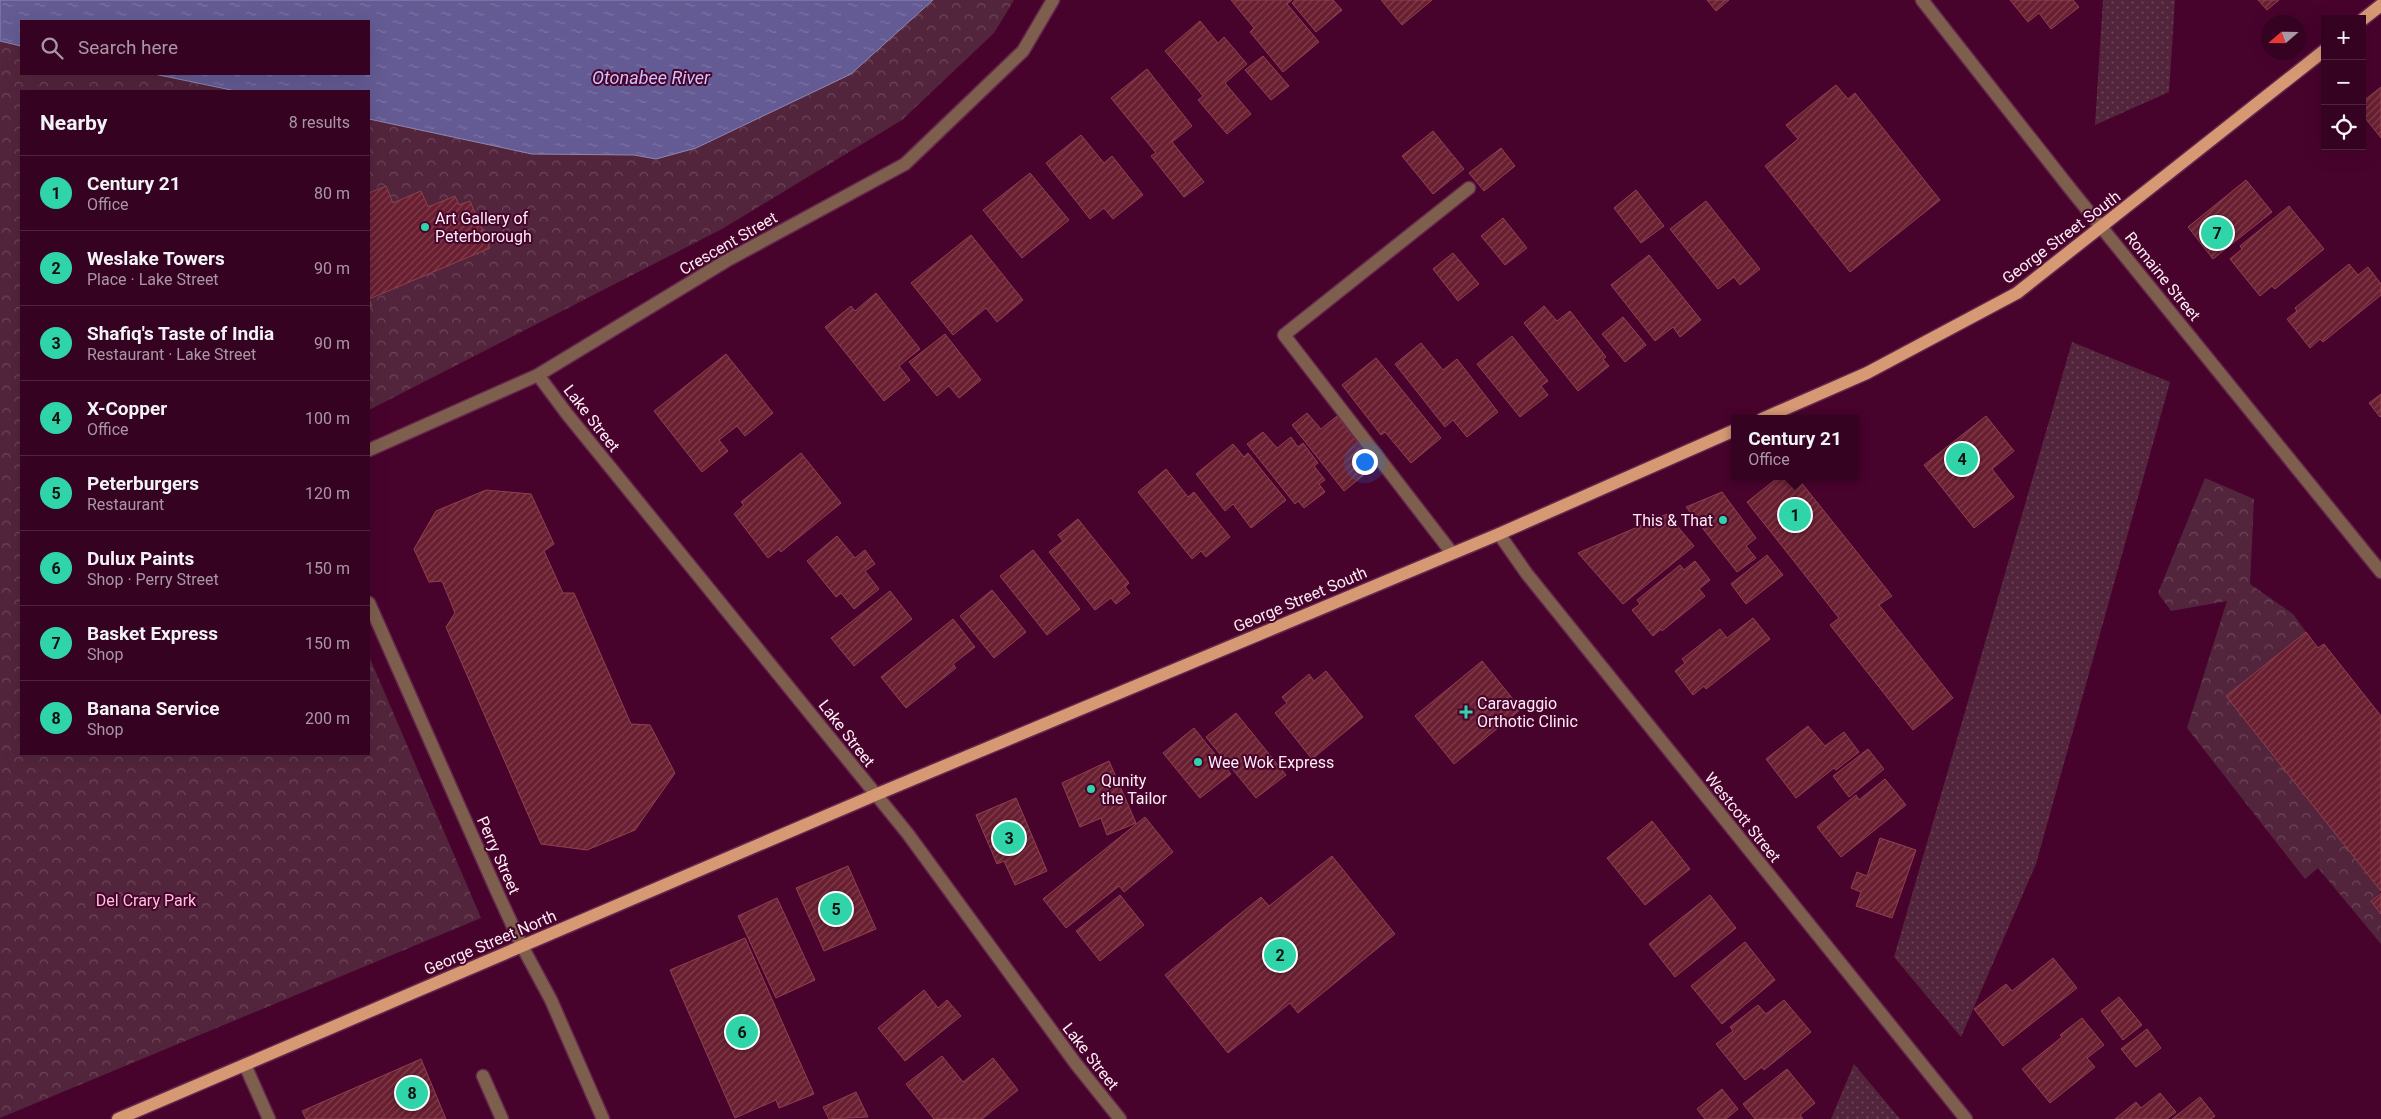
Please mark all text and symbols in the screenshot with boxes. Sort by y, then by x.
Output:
north arrow [2261,15,2306,60]
map controls [2321,15,2366,150]
button: + [2321,15,2366,60]
search box [20,20,370,75]
icon: search [38,34,66,62]
text: Search here [78,36,178,59]
button: − [2321,60,2366,105]
water label: Otonabee River [592,67,711,88]
button: locate [2321,105,2366,150]
text: Nearby [40,111,107,135]
text: 8 results [289,113,350,132]
text: Century 21 [87,172,181,195]
text: 1 [51,184,61,203]
text: 80 m [314,184,350,203]
street label: George Street South [1999,187,2124,288]
text: Office [87,195,129,214]
street label: Crescent Street [676,208,780,279]
place label: Art Gallery of Peterborough [435,209,532,246]
pin: 7 [2201,214,2233,252]
marker: Art Gallery of Peterborough [419,221,431,233]
street label: Romaine Street [2121,228,2204,325]
text: Weslake Towers [87,247,225,270]
text: 2 [51,259,61,278]
text: 90 m [314,259,350,278]
text: Place · Lake Street [87,270,219,289]
text: Shafiq's Taste of India [87,322,274,345]
text: 3 [51,334,61,353]
text: 90 m [314,334,350,353]
text: Restaurant · Lake Street [87,345,256,364]
street label: Lake Street [560,381,624,456]
text: X-Copper [87,397,167,420]
text: 4 [51,409,61,428]
text: 100 m [305,409,350,428]
popup [1731,415,1859,480]
text: Office [87,420,129,439]
text: Century 21 [1748,427,1842,450]
pin: 4 [1946,440,1978,478]
your location [1352,449,1378,475]
text: Office [1748,450,1790,469]
text: Peterburgers [87,472,199,495]
text: 5 [51,484,61,503]
text: 120 m [305,484,350,503]
text: Restaurant [87,495,164,514]
pin: 1 [1779,496,1811,534]
place label: This & That [1633,511,1713,530]
marker: This & That [1717,514,1729,526]
text: Dulux Paints [87,547,194,570]
text: 6 [51,559,61,578]
text: 150 m [305,559,350,578]
street label: George Street South [1231,563,1370,636]
text: Shop · Perry Street [87,570,219,589]
text: Basket Express [87,622,218,645]
text: 7 [51,634,61,653]
text: 150 m [305,634,350,653]
text: Shop [87,645,123,664]
place label: Caravaggio Orthotic Clinic [1477,694,1578,731]
street label: Lake Street [815,696,879,771]
text: Banana Service [87,697,220,720]
marker: Caravaggio Orthotic Clinic [1459,705,1473,719]
text: 8 [51,709,61,728]
text: 200 m [305,709,350,728]
text: Shop [87,720,123,739]
place label: Wee Wok Express [1208,753,1334,772]
marker: Wee Wok Express [1192,756,1204,768]
street label: Westcott Street [1701,769,1785,866]
place label: Qunity the Tailor [1101,771,1167,808]
marker: Qunity the Tailor [1085,783,1097,795]
street label: Perry Street [473,813,524,897]
pin: 3 [993,819,1025,857]
pin: 5 [820,890,852,928]
park label: Del Crary Park [96,891,197,910]
street label: George Street North [421,906,559,979]
pin: 2 [1264,936,1296,974]
pin: 6 [726,1013,758,1051]
street label: Lake Street [1059,1019,1123,1094]
pin: 8 [396,1074,428,1112]

